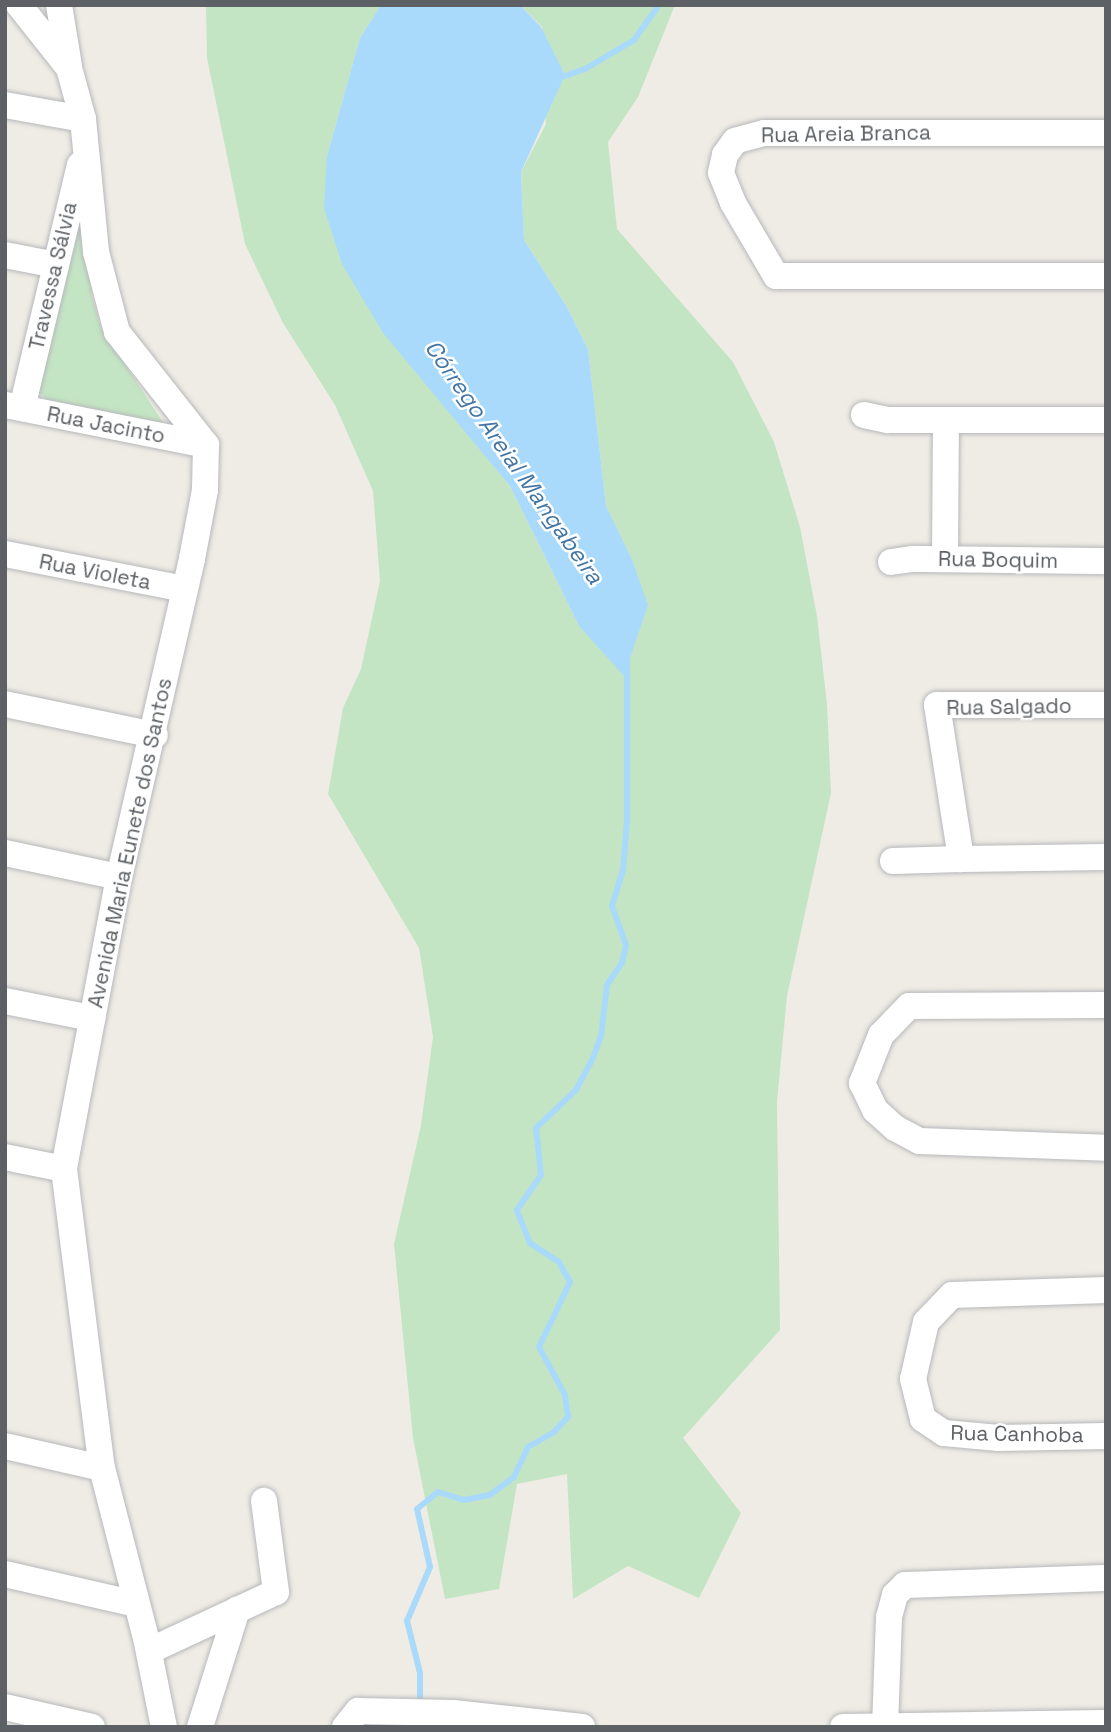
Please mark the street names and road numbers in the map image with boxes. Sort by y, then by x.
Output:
street label: Rua Areia Branca [761,120,931,148]
street label: Travessa Sálvia [24,199,82,353]
street label: Rua Jacinto [45,401,167,449]
street label: Rua Boquim [938,546,1058,574]
street label: Rua Violeta [37,549,153,595]
street label: Avenida Maria Eunete dos Santos [83,676,177,1010]
street label: Rua Salgado [946,693,1072,721]
street label: Rua Canhoba [950,1420,1084,1448]

